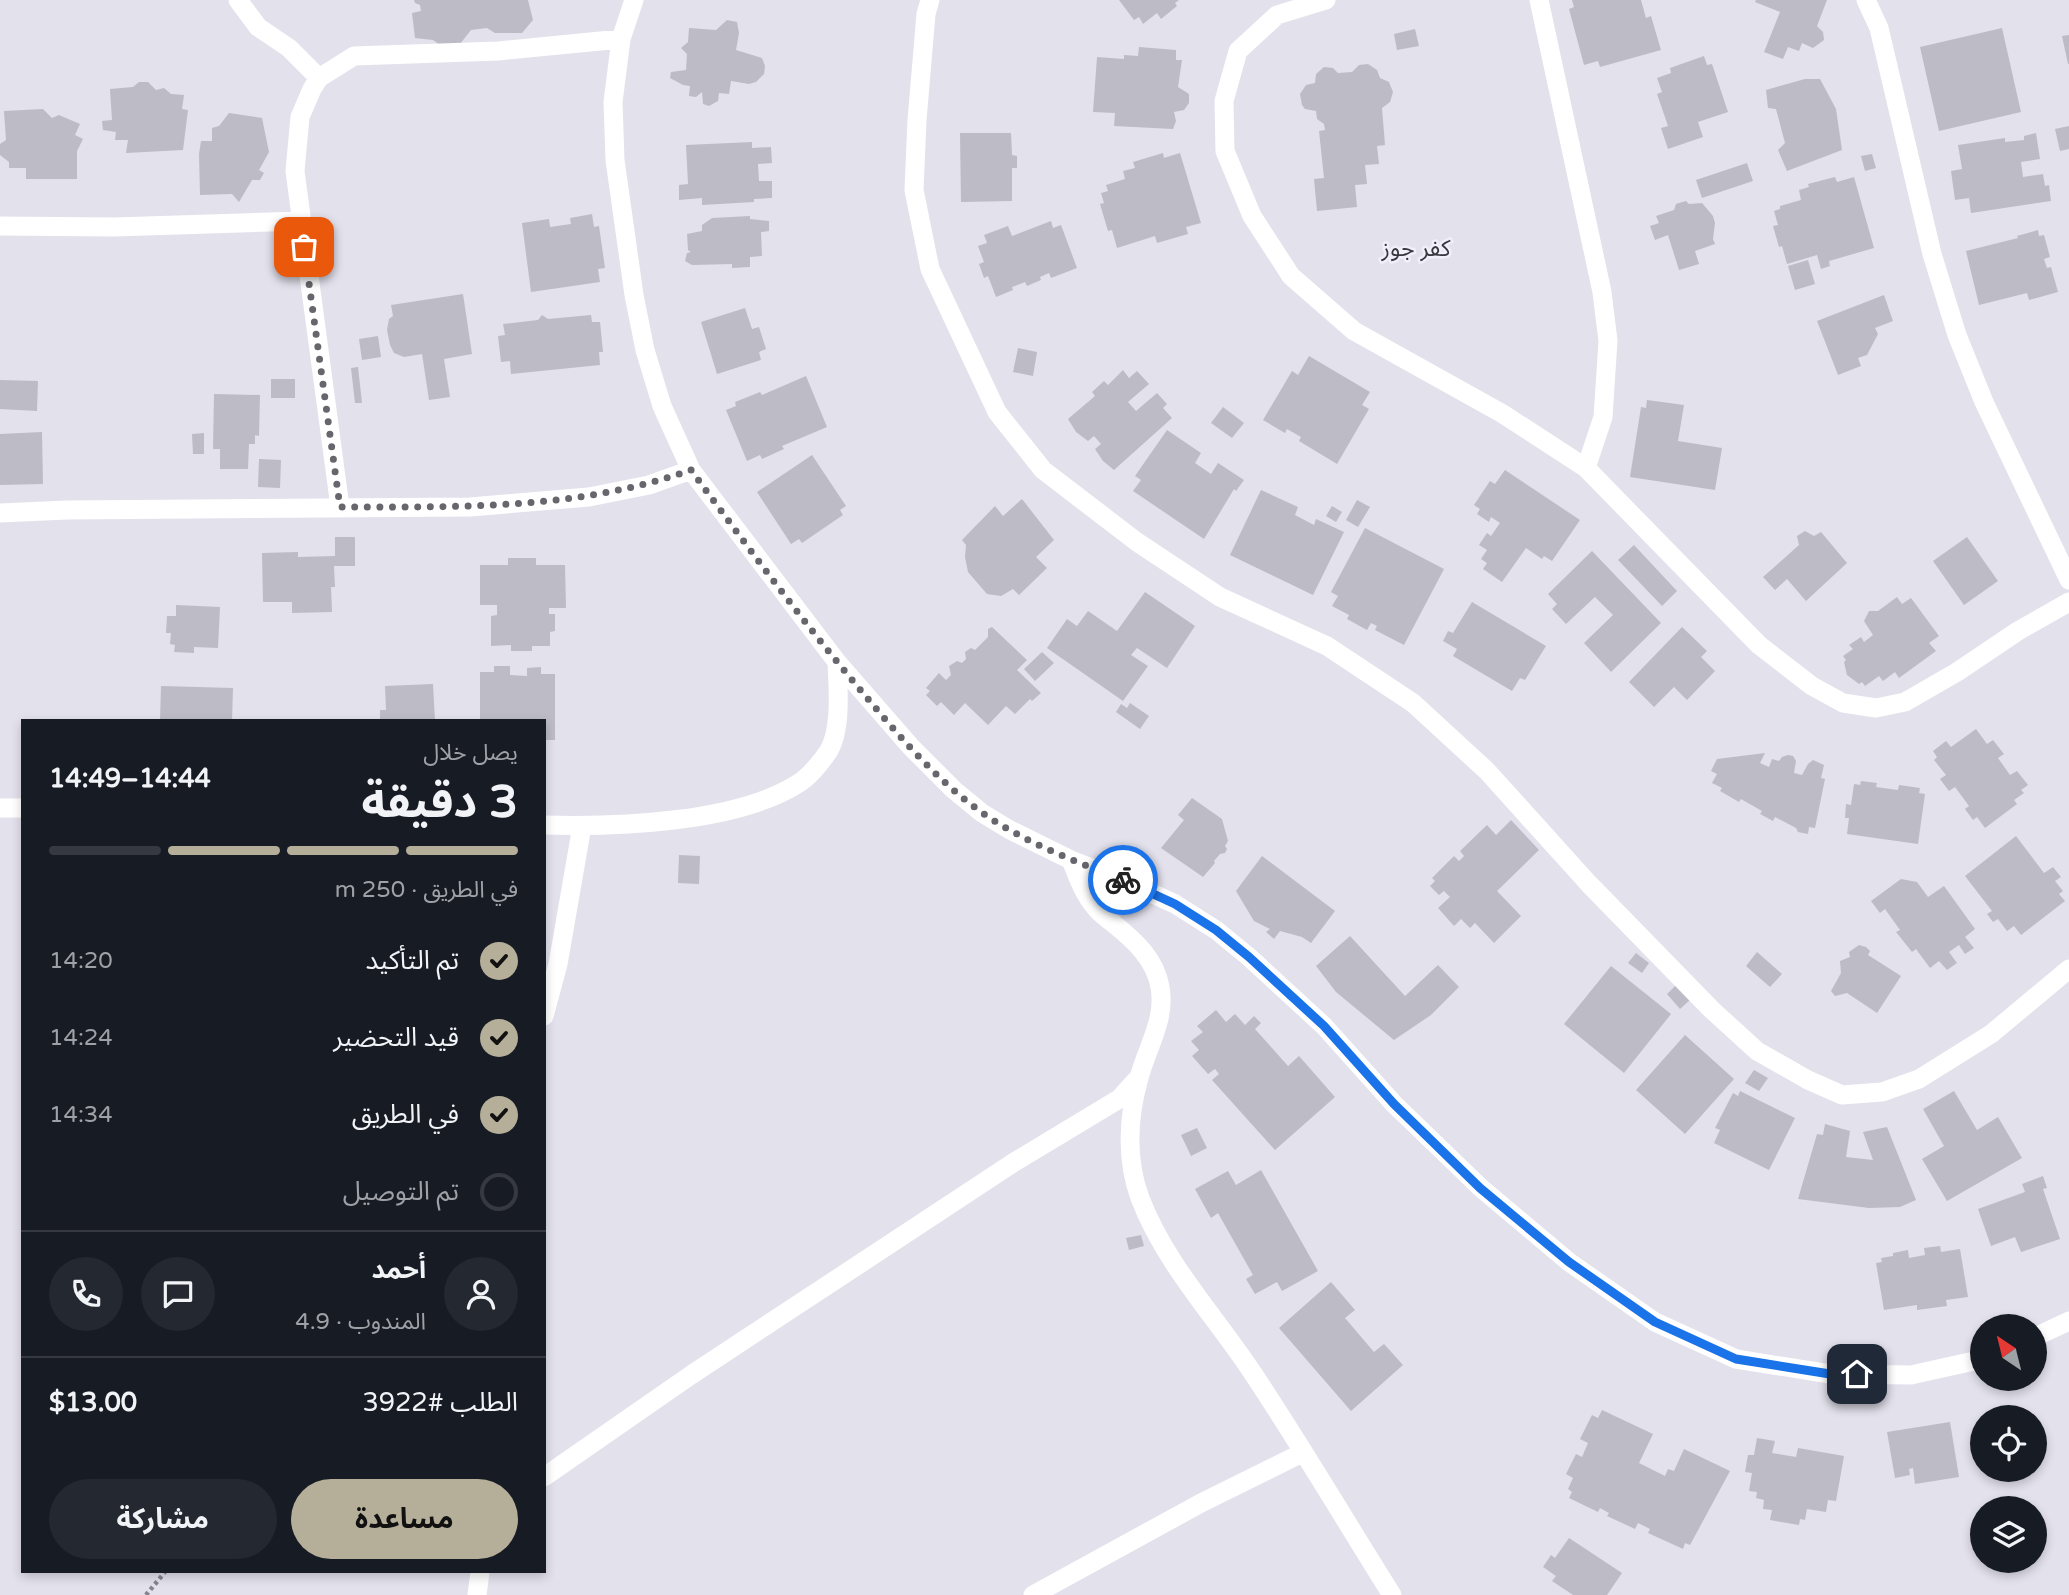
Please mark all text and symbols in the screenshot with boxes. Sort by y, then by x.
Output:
pin [274,217,334,277]
icon: bag [285,228,323,266]
district label: كفر جوز [1381,235,1451,263]
text: يصل خلال [423,739,518,767]
text: 14:44–14:49 [49,763,211,794]
text: 3 دقيقة [361,775,518,830]
courier [1088,845,1158,915]
icon: bike [1104,861,1142,899]
text: في الطريق · 250 m [335,876,518,904]
icon: check [480,942,518,980]
text: تم التأكيد [365,945,459,976]
text: 14:20 [49,947,113,975]
icon: check [480,1019,518,1057]
text: قيد التحضير [333,1022,459,1053]
text: 14:24 [49,1024,113,1052]
icon: check [480,1096,518,1134]
text: في الطريق [352,1099,459,1130]
text: 14:34 [49,1101,113,1129]
text: تم التوصيل [343,1176,459,1207]
text: أحمد [372,1254,426,1285]
button: phone [49,1257,123,1331]
button: chat [141,1257,215,1331]
button: person [444,1257,518,1331]
text: المندوب · 4.9 [295,1308,426,1336]
north arrow [1970,1314,2048,1391]
map controls [1970,1314,2047,1573]
pin [1827,1344,1887,1404]
icon: home [1838,1355,1876,1393]
text: $13.00 [49,1387,137,1418]
text: الطلب #3922 [362,1387,518,1418]
button: locate [1970,1405,2047,1482]
button: مشاركة [49,1479,277,1559]
button: مساعدة [291,1479,518,1559]
button: layers [1970,1496,2047,1573]

